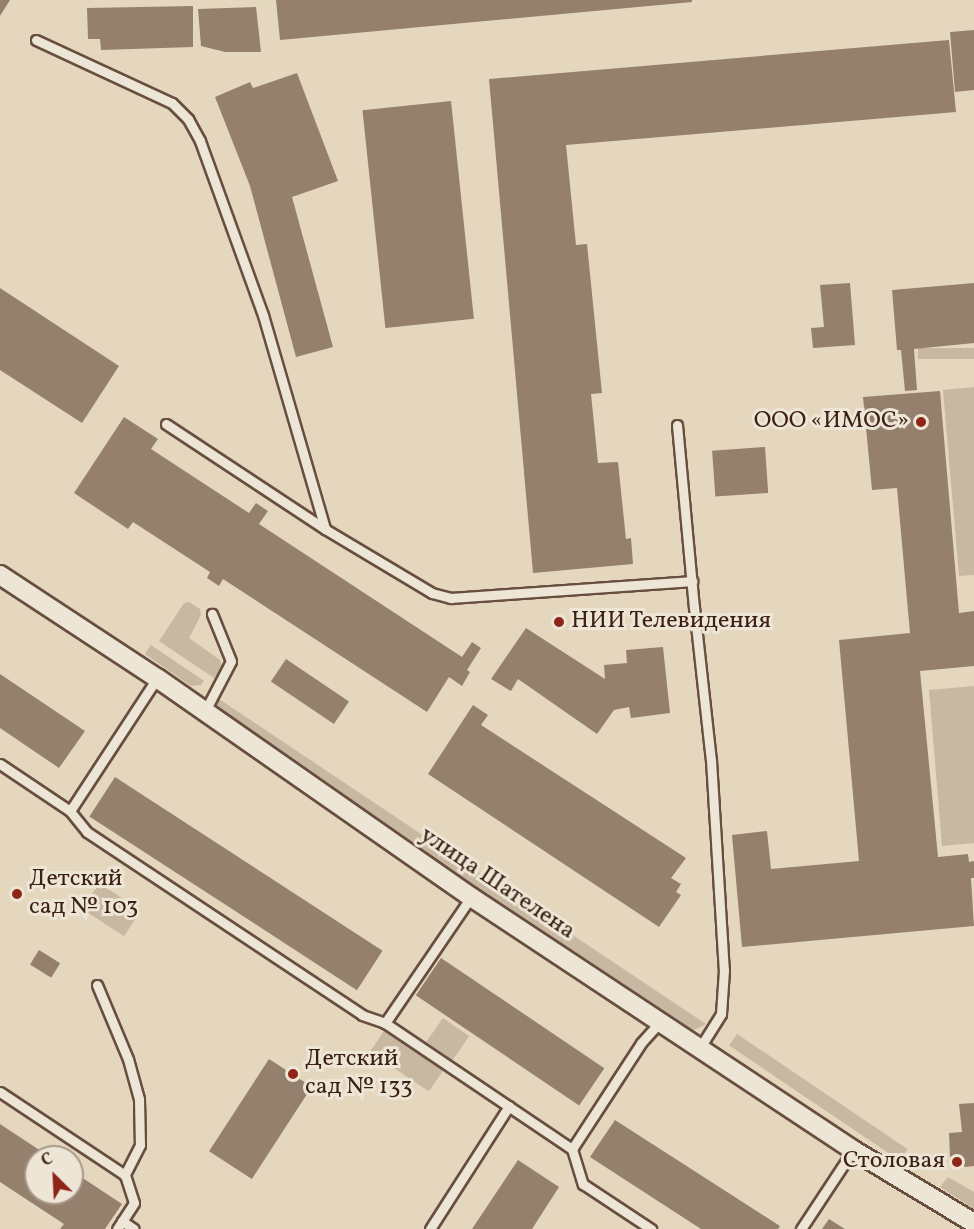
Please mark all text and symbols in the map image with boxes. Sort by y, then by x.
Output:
place label: ООО «ИМОС» [753,408,909,436]
marker: ООО «ИМОС» [914,415,928,429]
place label: НИИ Телевидения [571,608,772,636]
marker: НИИ Телевидения [552,615,566,629]
street label: улица Шателена [414,821,580,947]
place label: Детский сад № 103 [29,866,138,922]
marker: Детский сад № 103 [10,887,24,901]
place label: Детский сад № 133 [305,1046,413,1102]
marker: Детский сад № 133 [286,1067,300,1081]
north arrow [24,1145,84,1205]
text: С [38,1148,57,1173]
place label: Столовая [843,1148,945,1176]
marker: Столовая [950,1155,964,1169]

